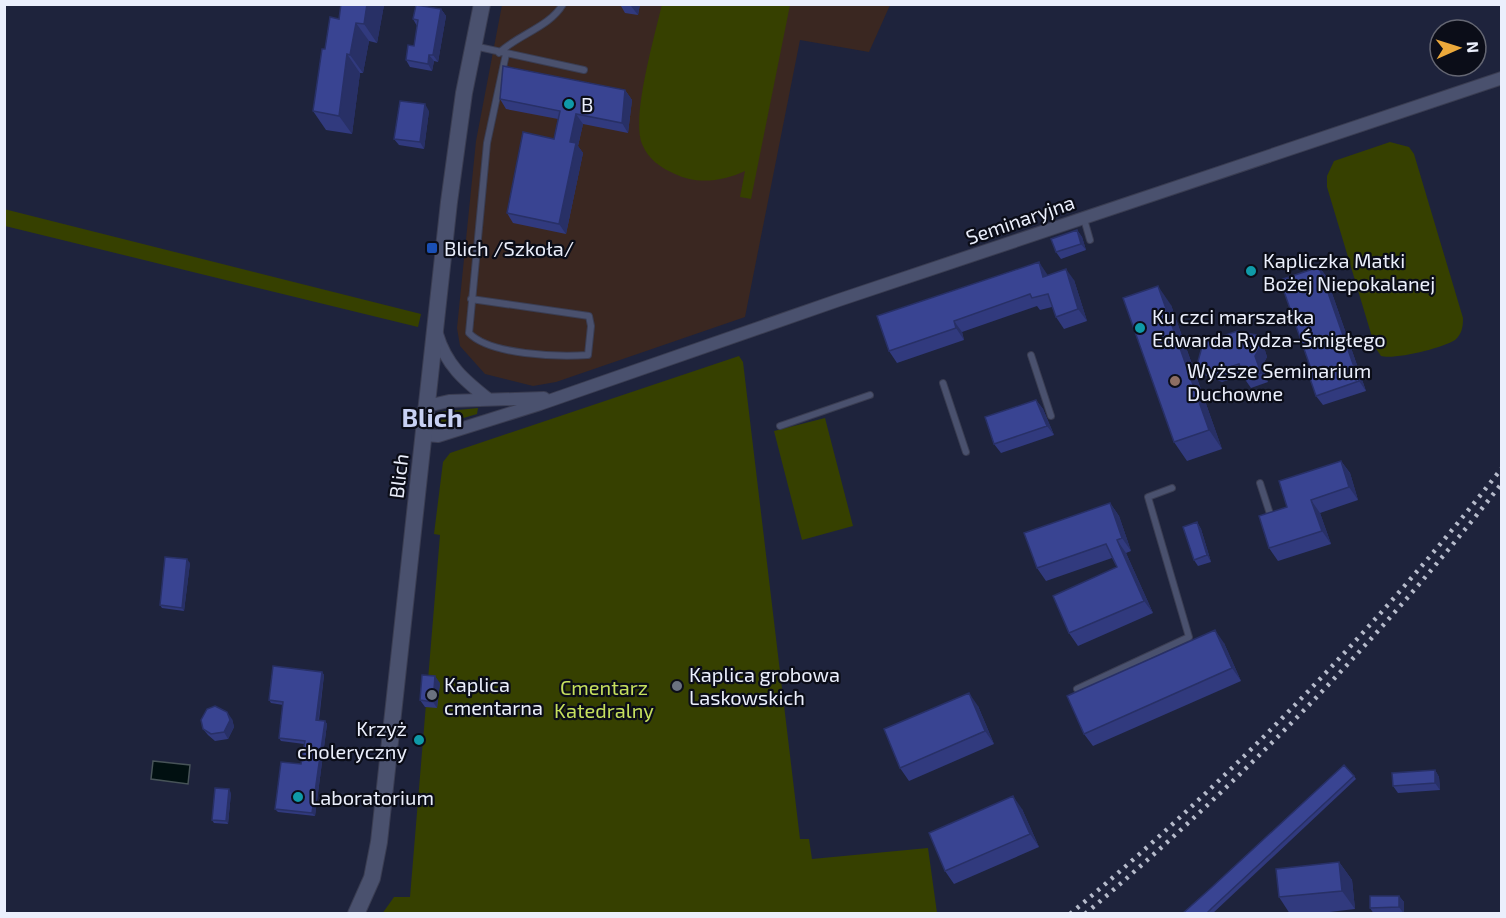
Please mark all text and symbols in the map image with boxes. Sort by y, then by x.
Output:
north arrow [1428,18,1488,78]
text: N [1464,41,1483,53]
place label: B [581,92,593,116]
marker: B [562,97,576,111]
street label: Seminaryjna [963,189,1077,249]
place label: Blich /Szkoła/ [444,236,574,260]
marker: Blich /Szkoła/ [425,241,439,255]
place label: Kapliczka Matki Bożej Niepokalanej [1263,248,1435,295]
marker: Kapliczka Matki Bożej Niepokalanej [1244,264,1258,278]
place label: Ku czci marszałka Edwarda Rydza-Śmigłego [1152,304,1386,351]
marker: Ku czci marszałka Edwarda Rydza-Śmigłego [1133,321,1147,335]
place label: Wyższe Seminarium Duchowne [1187,358,1371,405]
marker: Wyższe Seminarium Duchowne [1168,374,1182,388]
district label: Blich [401,401,463,432]
street label: Blich [383,452,413,500]
place label: Kaplica grobowa Laskowskich [689,662,840,709]
place label: Kaplica cmentarna [444,672,543,719]
park label: Cmentarz Katedralny [554,675,654,722]
marker: Kaplica grobowa Laskowskich [670,679,684,693]
marker: Kaplica cmentarna [425,688,439,702]
place label: Krzyż choleryczny [297,716,407,763]
marker: Krzyż choleryczny [412,733,426,747]
place label: Laboratorium [310,785,434,809]
marker: Laboratorium [291,790,305,804]

